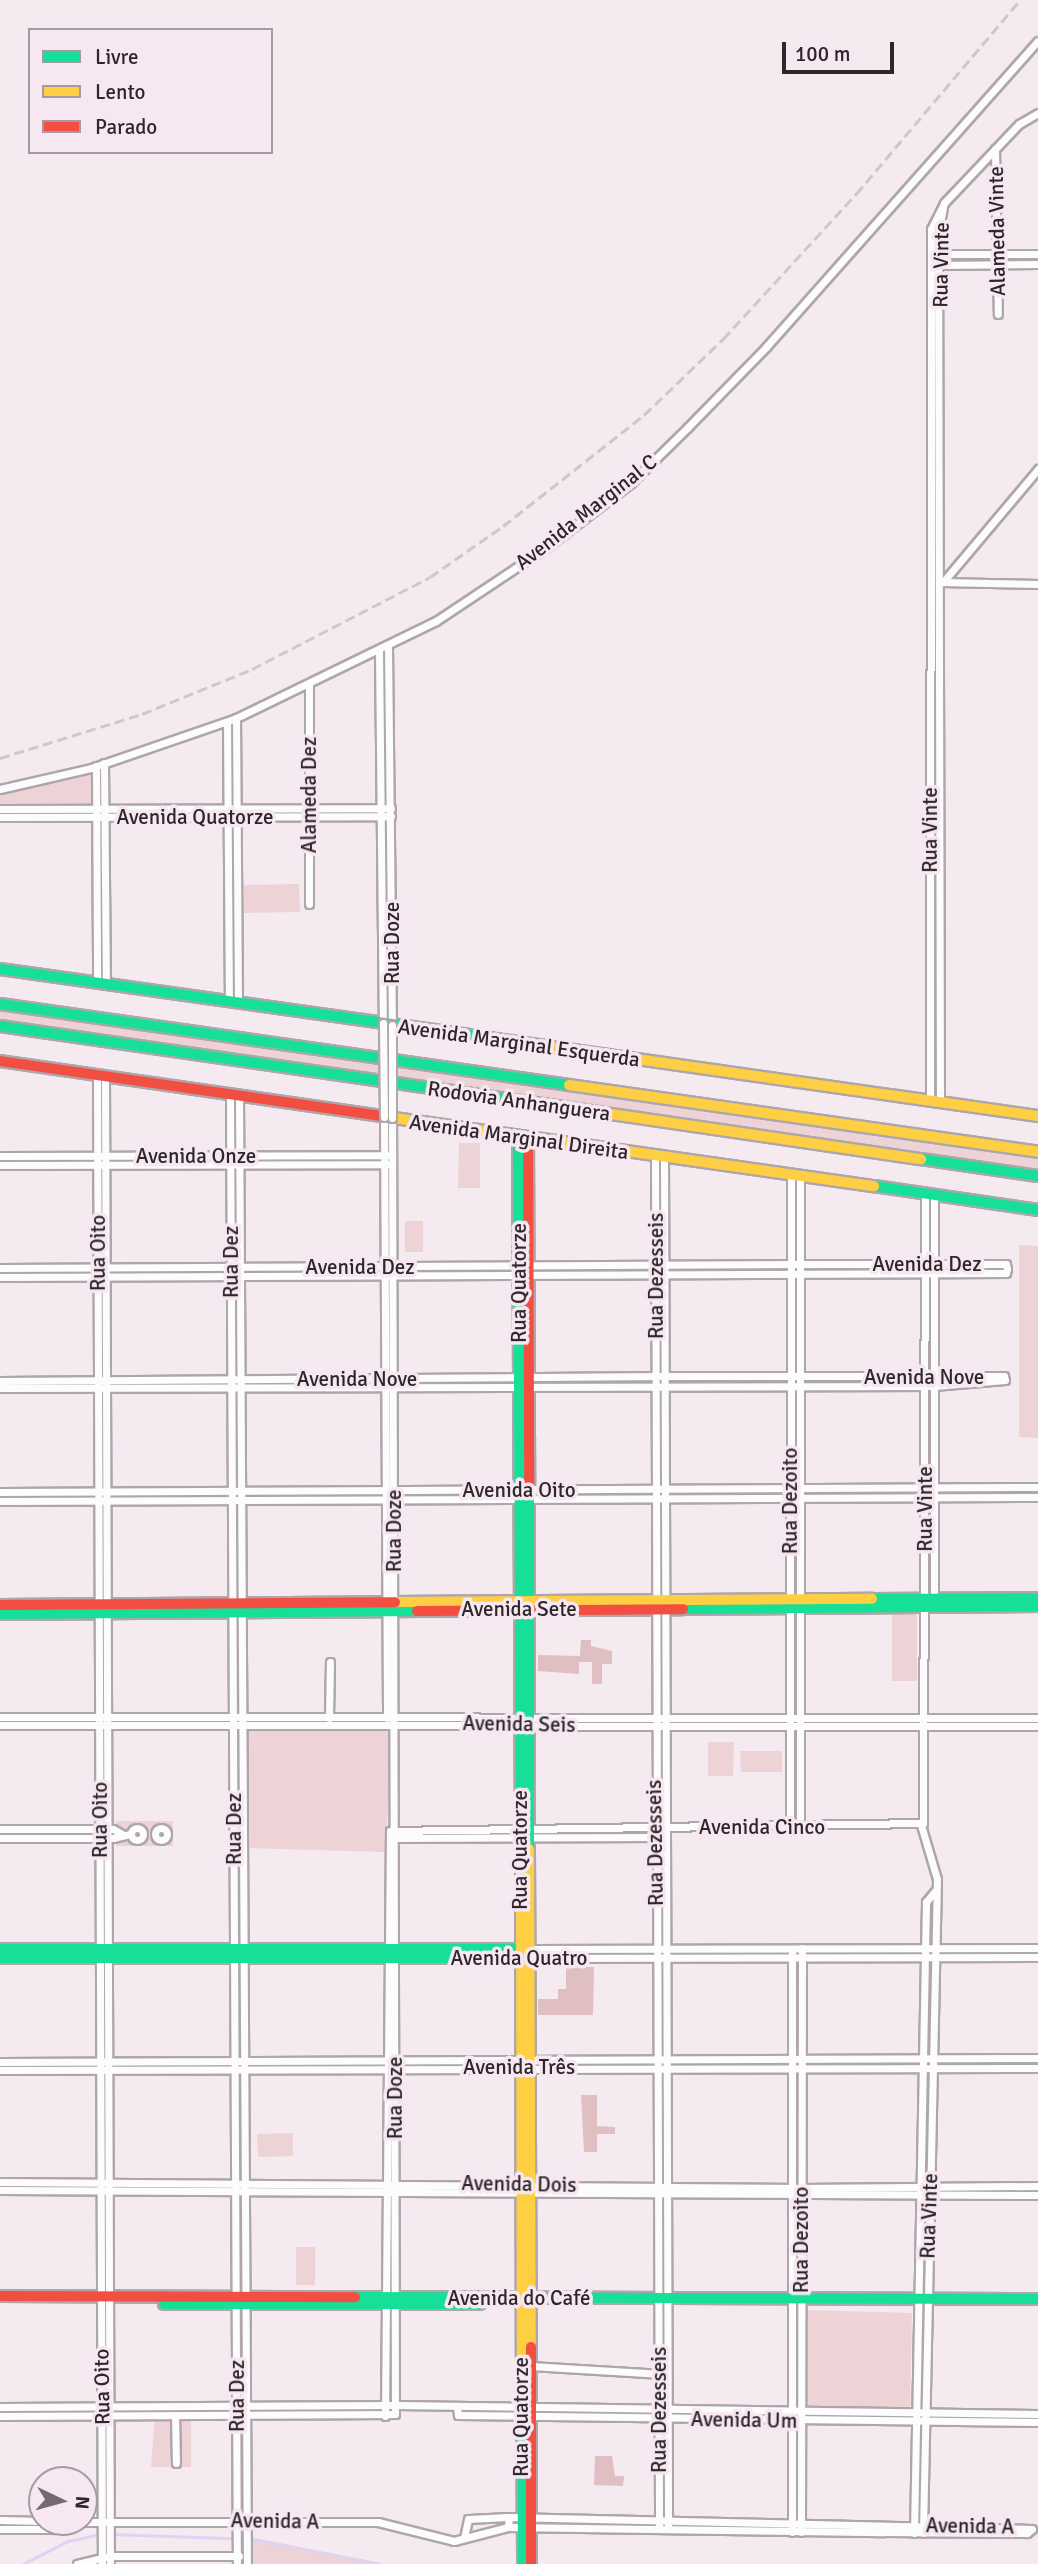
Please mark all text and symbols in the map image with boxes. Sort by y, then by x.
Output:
legend [28,28,273,154]
scale bar [786,28,898,72]
text: 100 m [795,41,850,67]
text: Livre [95,44,138,70]
text: Lento [95,79,145,105]
text: Parado [95,114,157,140]
street label: Alameda Vinte [983,166,1011,296]
street label: Rua Vinte [928,222,954,308]
street label: Avenida Marginal C [510,449,662,575]
street label: Alameda Dez [296,737,322,853]
street label: Rua Vinte [917,787,943,873]
street label: Avenida Quatorze [117,804,273,830]
street label: Rua Doze [379,902,405,984]
street label: Avenida Marginal Esquerda [396,1014,642,1072]
street label: Rodovia Anhanguera [426,1076,612,1126]
street label: Avenida Marginal Direita [408,1109,630,1165]
street label: Avenida Onze [136,1143,256,1169]
street label: Rua Dezesseis [643,1213,669,1339]
street label: Rua Oito [85,1215,111,1291]
street label: Rua Quatorze [506,1223,532,1343]
street label: Rua Dez [218,1226,244,1298]
street label: Avenida Dez [872,1251,982,1277]
street label: Avenida Dez [305,1254,415,1280]
street label: Avenida Nove [864,1364,984,1390]
street label: Avenida Nove [297,1366,417,1392]
street label: Rua Dezoito [777,1448,803,1554]
street label: Rua Vinte [912,1466,938,1552]
street label: Avenida Oito [462,1477,576,1503]
street label: Rua Doze [381,1490,407,1572]
street label: Avenida Sete [461,1596,577,1622]
street label: Avenida Seis [462,1710,576,1738]
street label: Rua Dezesseis [641,1780,669,1906]
street label: Rua Oito [87,1782,113,1858]
street label: Rua Quatorze [507,1790,533,1910]
street label: Rua Dez [221,1793,247,1865]
street label: Avenida Cinco [699,1814,825,1840]
street label: Avenida Quatro [450,1945,588,1971]
street label: Avenida Três [463,2054,575,2080]
street label: Rua Doze [382,2057,408,2139]
street label: Avenida Dois [461,2170,577,2198]
street label: Rua Vinte [915,2173,943,2259]
street label: Rua Dezoito [788,2187,814,2293]
street label: Avenida do Café [447,2285,591,2311]
street label: Rua Dezesseis [646,2347,672,2473]
street label: Rua Oito [89,2349,115,2425]
street label: Rua Quatorze [508,2357,534,2477]
street label: Rua Dez [224,2360,250,2432]
street label: Avenida Um [690,2406,798,2434]
north arrow [28,2466,98,2536]
text: N [69,2495,94,2510]
street label: Avenida A [230,2508,320,2534]
street label: Avenida A [925,2513,1015,2539]

